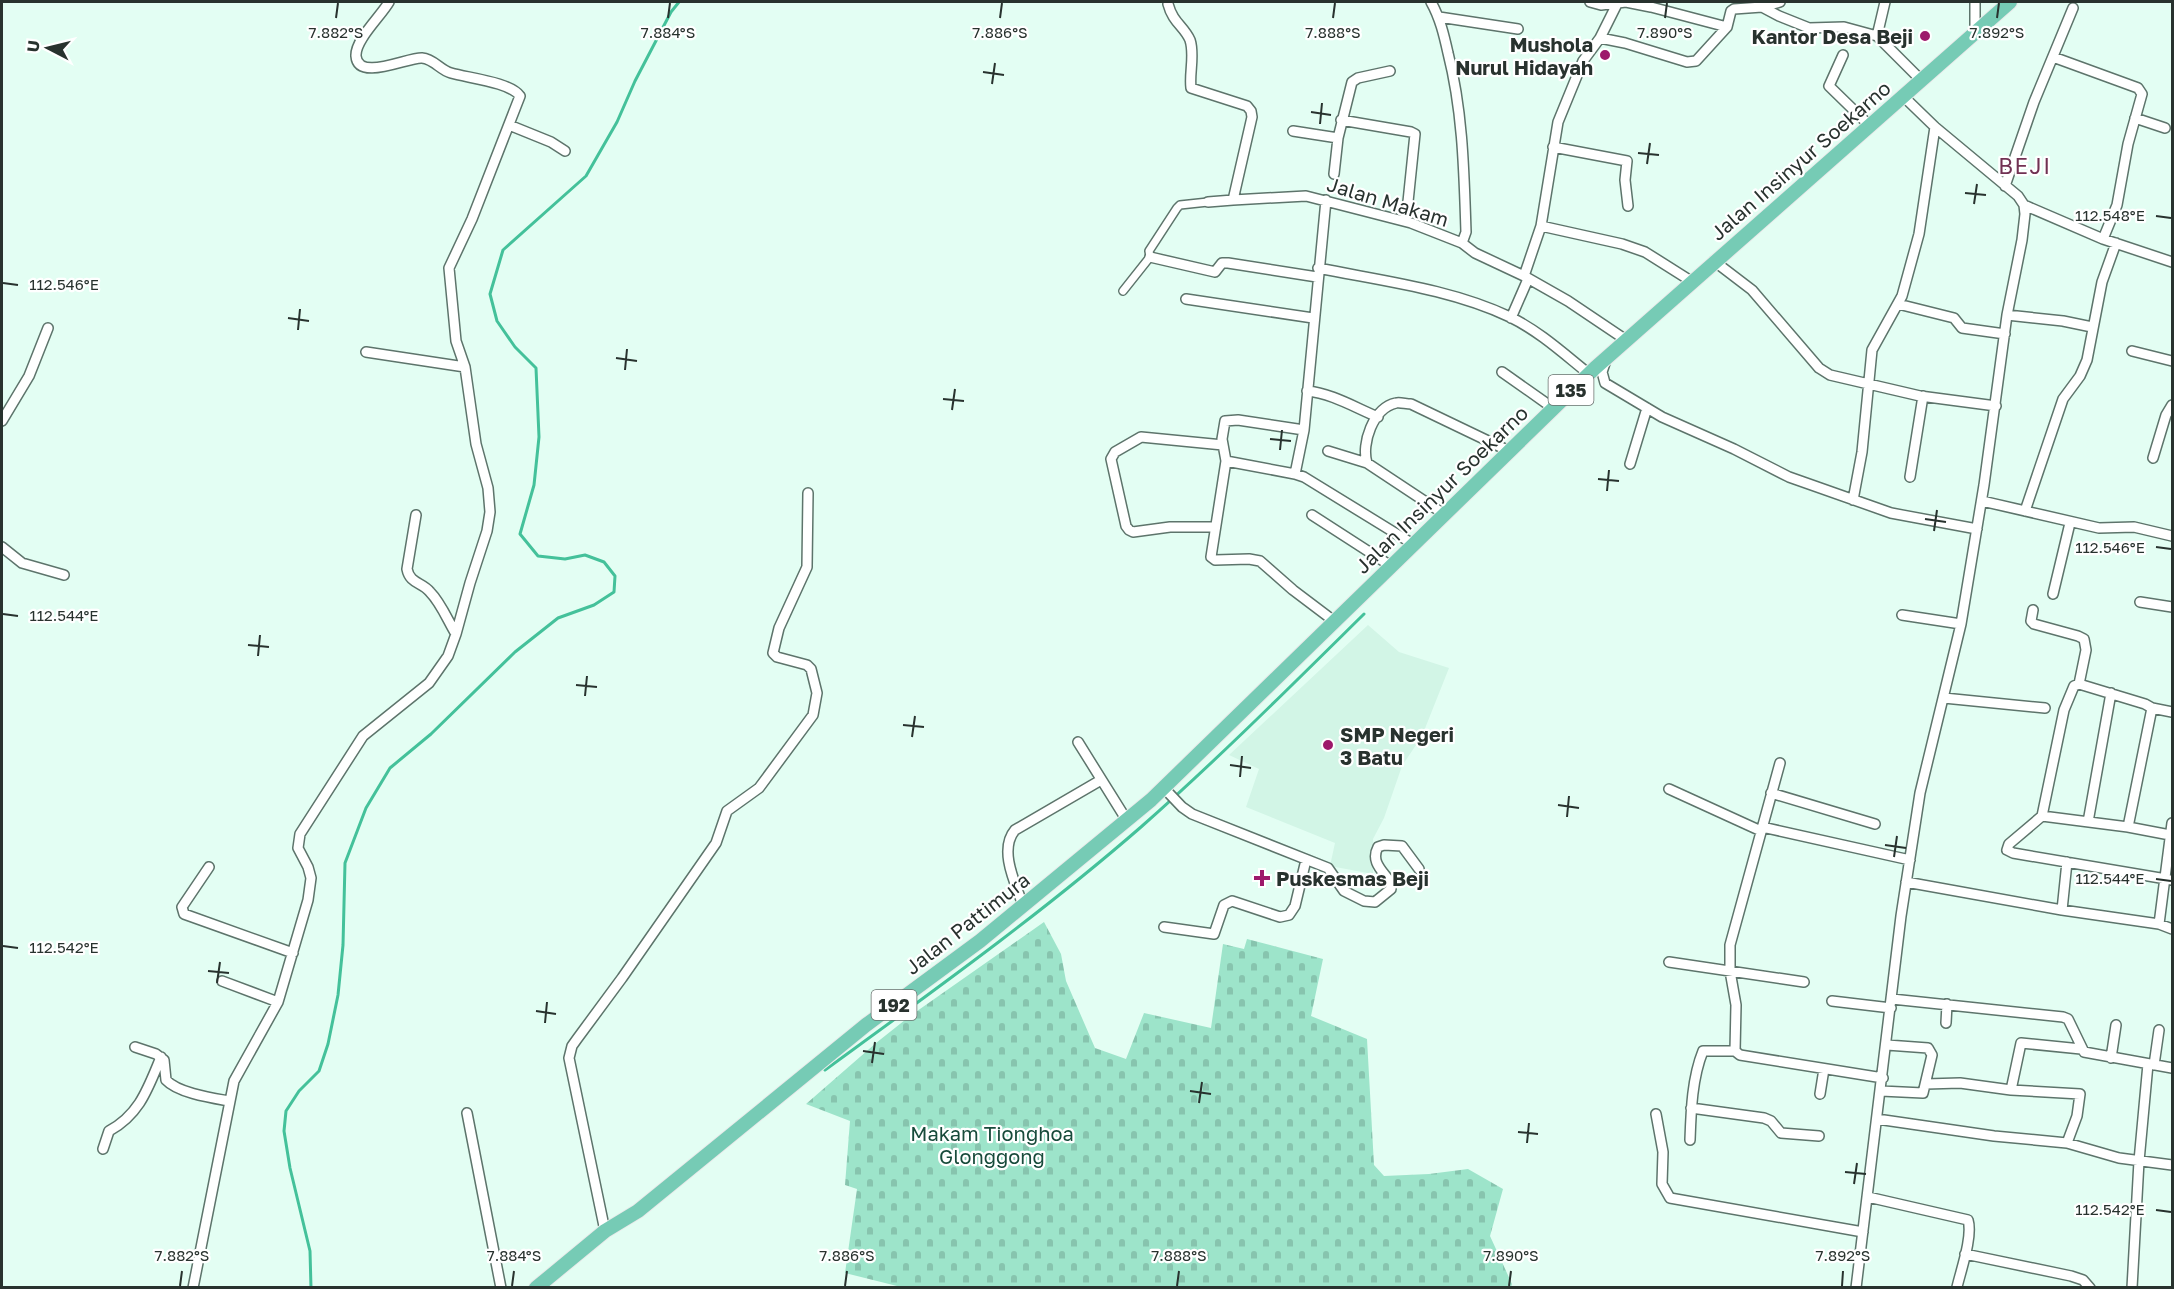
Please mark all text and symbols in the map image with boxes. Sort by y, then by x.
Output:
north arrow [18,18,78,78]
text: 7.882°S [309,23,363,41]
text: 7.884°S [641,23,695,41]
text: 7.886°S [972,23,1028,41]
text: 7.888°S [1305,23,1361,41]
text: 7.890°S [1637,23,1693,41]
text: 7.892°S [1970,23,2024,41]
place label: Kantor Desa Beji [1751,24,1913,48]
marker: Kantor Desa Beji [1918,29,1932,43]
place label: Mushola Nurul Hidayah [1455,32,1593,79]
text: U [22,39,44,53]
marker: Mushola Nurul Hidayah [1598,48,1612,62]
street label: Jalan Insinyur Soekarno [1705,75,1895,245]
district label: BEJI [1998,152,2052,179]
street label: Jalan Makam [1324,171,1452,231]
text: 112.548°E [2075,206,2145,224]
text: 112.546°E [29,275,99,293]
road number: 135 [1548,375,1594,405]
street label: Jalan Insinyur Soekarno [1350,400,1532,578]
text: 112.546°E [2075,538,2145,556]
text: 112.544°E [29,606,99,624]
place label: SMP Negeri 3 Batu [1340,722,1454,769]
marker: SMP Negeri 3 Batu [1321,738,1335,752]
place label: Puskesmas Beji [1276,866,1429,890]
street label: Jalan Pattimura [900,867,1034,979]
marker: Puskesmas Beji [1253,869,1271,887]
text: 112.544°E [2075,869,2145,887]
text: 112.542°E [29,938,99,956]
road number: 192 [872,990,916,1020]
park label: Makam Tionghoa Glonggong [910,1121,1074,1168]
text: 112.542°E [2075,1200,2145,1218]
text: 7.882°S [155,1246,209,1264]
text: 7.884°S [487,1246,541,1264]
text: 7.886°S [819,1246,875,1264]
text: 7.888°S [1151,1246,1207,1264]
text: 7.890°S [1483,1246,1539,1264]
text: 7.892°S [1816,1246,1870,1264]

